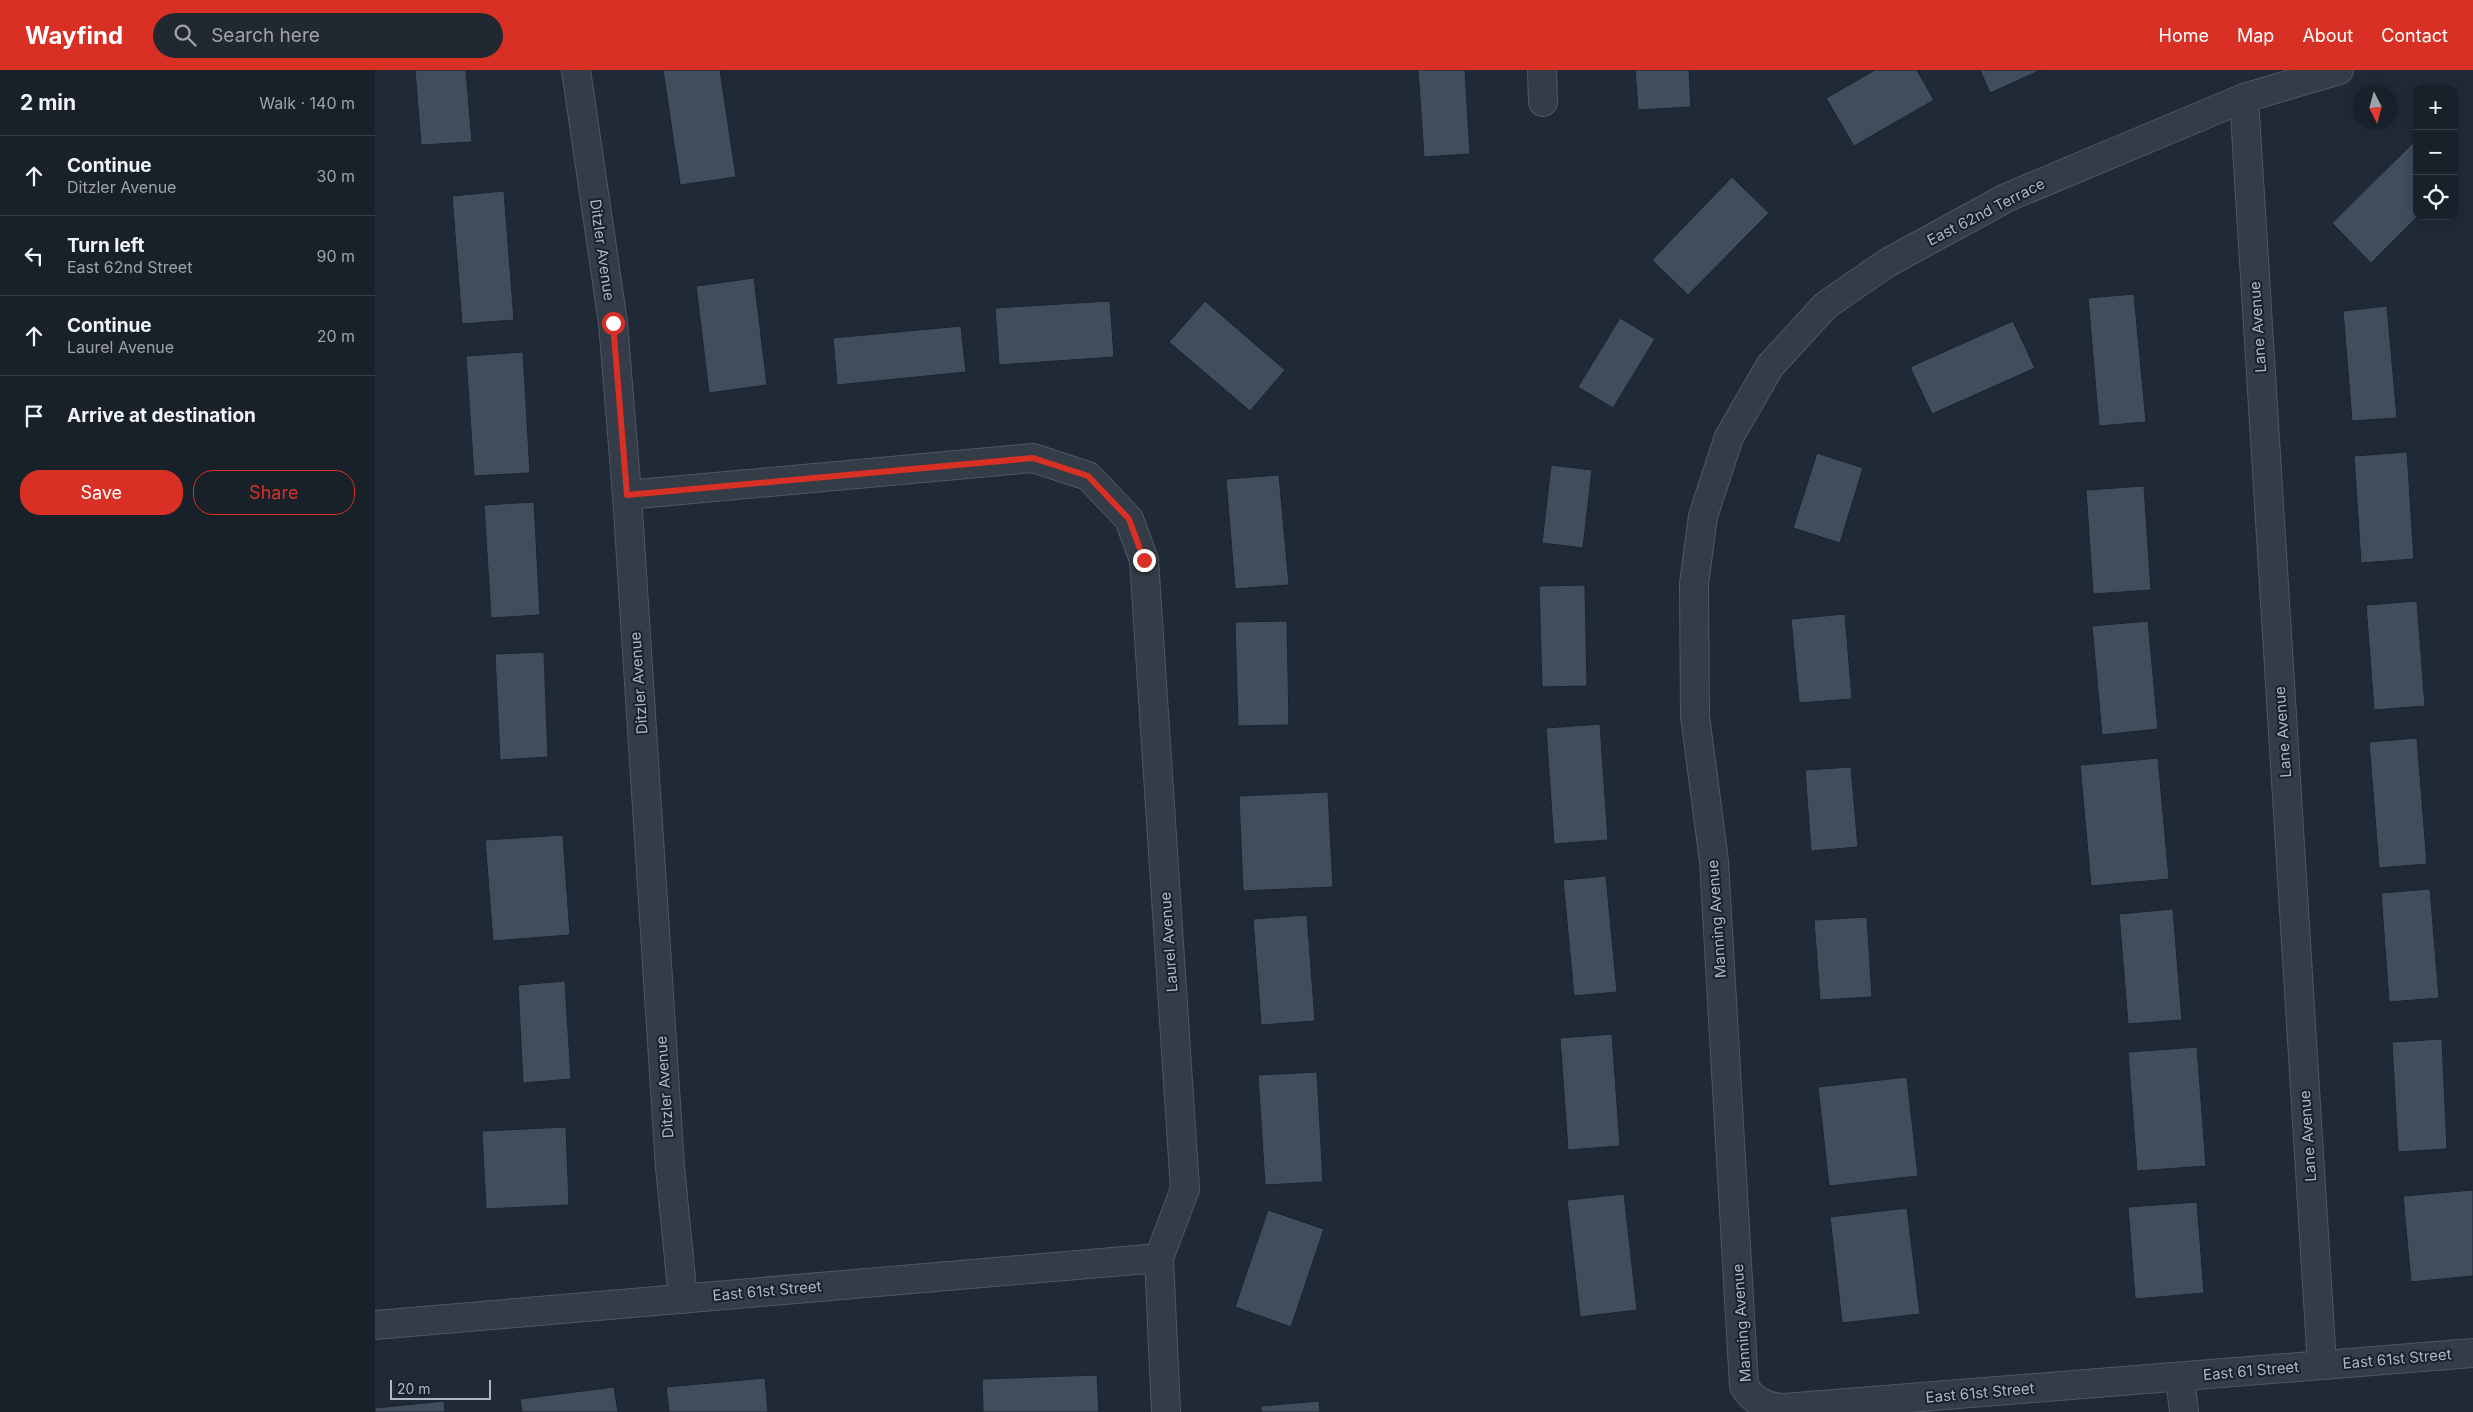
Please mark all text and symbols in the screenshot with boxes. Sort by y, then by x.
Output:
search box [153,13,503,58]
text: Wayfind [25,21,123,50]
icon: search [171,21,199,49]
text: Search here [211,24,320,47]
text: Home [2159,25,2209,46]
text: Map [2237,25,2274,46]
text: About [2302,25,2353,46]
text: Contact [2381,25,2448,46]
north arrow [2353,85,2398,130]
map controls [2413,85,2458,220]
button: + [2413,85,2458,130]
text: 2 min [20,90,76,115]
text: Walk · 140 m [259,93,355,113]
button: − [2413,130,2458,175]
text: Continue [67,154,152,177]
icon: ahead [20,162,48,190]
text: 30 m [317,166,355,186]
street label: East 62nd Terrace [1924,174,2048,249]
button: locate [2413,175,2458,220]
text: Ditzler Avenue [67,177,176,197]
street label: Ditzler Avenue [586,198,619,302]
text: Turn left [67,234,145,257]
icon: left [20,242,48,270]
text: 90 m [316,246,355,266]
text: East 62nd Street [67,257,192,277]
street label: Lane Avenue [2245,281,2270,373]
route start [602,312,625,335]
text: Continue [67,314,152,337]
icon: ahead [20,322,48,350]
text: 20 m [317,326,355,346]
text: Laurel Avenue [67,337,174,357]
icon: arrive [20,402,48,430]
text: Arrive at destination [67,404,256,427]
button: Save [20,470,183,515]
button: Share [193,470,355,515]
route end [1133,549,1156,572]
street label: Ditzler Avenue [625,631,652,735]
street label: Lane Avenue [2270,686,2295,778]
street label: Manning Avenue [1703,859,1730,979]
street label: Laurel Avenue [1156,891,1181,993]
street label: Ditzler Avenue [651,1035,678,1139]
street label: Lane Avenue [2295,1090,2320,1182]
street label: Manning Avenue [1728,1263,1755,1383]
street label: East 61st Street [712,1276,822,1305]
street label: East 61st Street [2342,1344,2452,1373]
street label: East 61 Street [2202,1357,2300,1384]
scale bar [390,1377,491,1400]
street label: East 61st Street [1925,1378,2035,1407]
text: 20 m [397,1380,431,1397]

